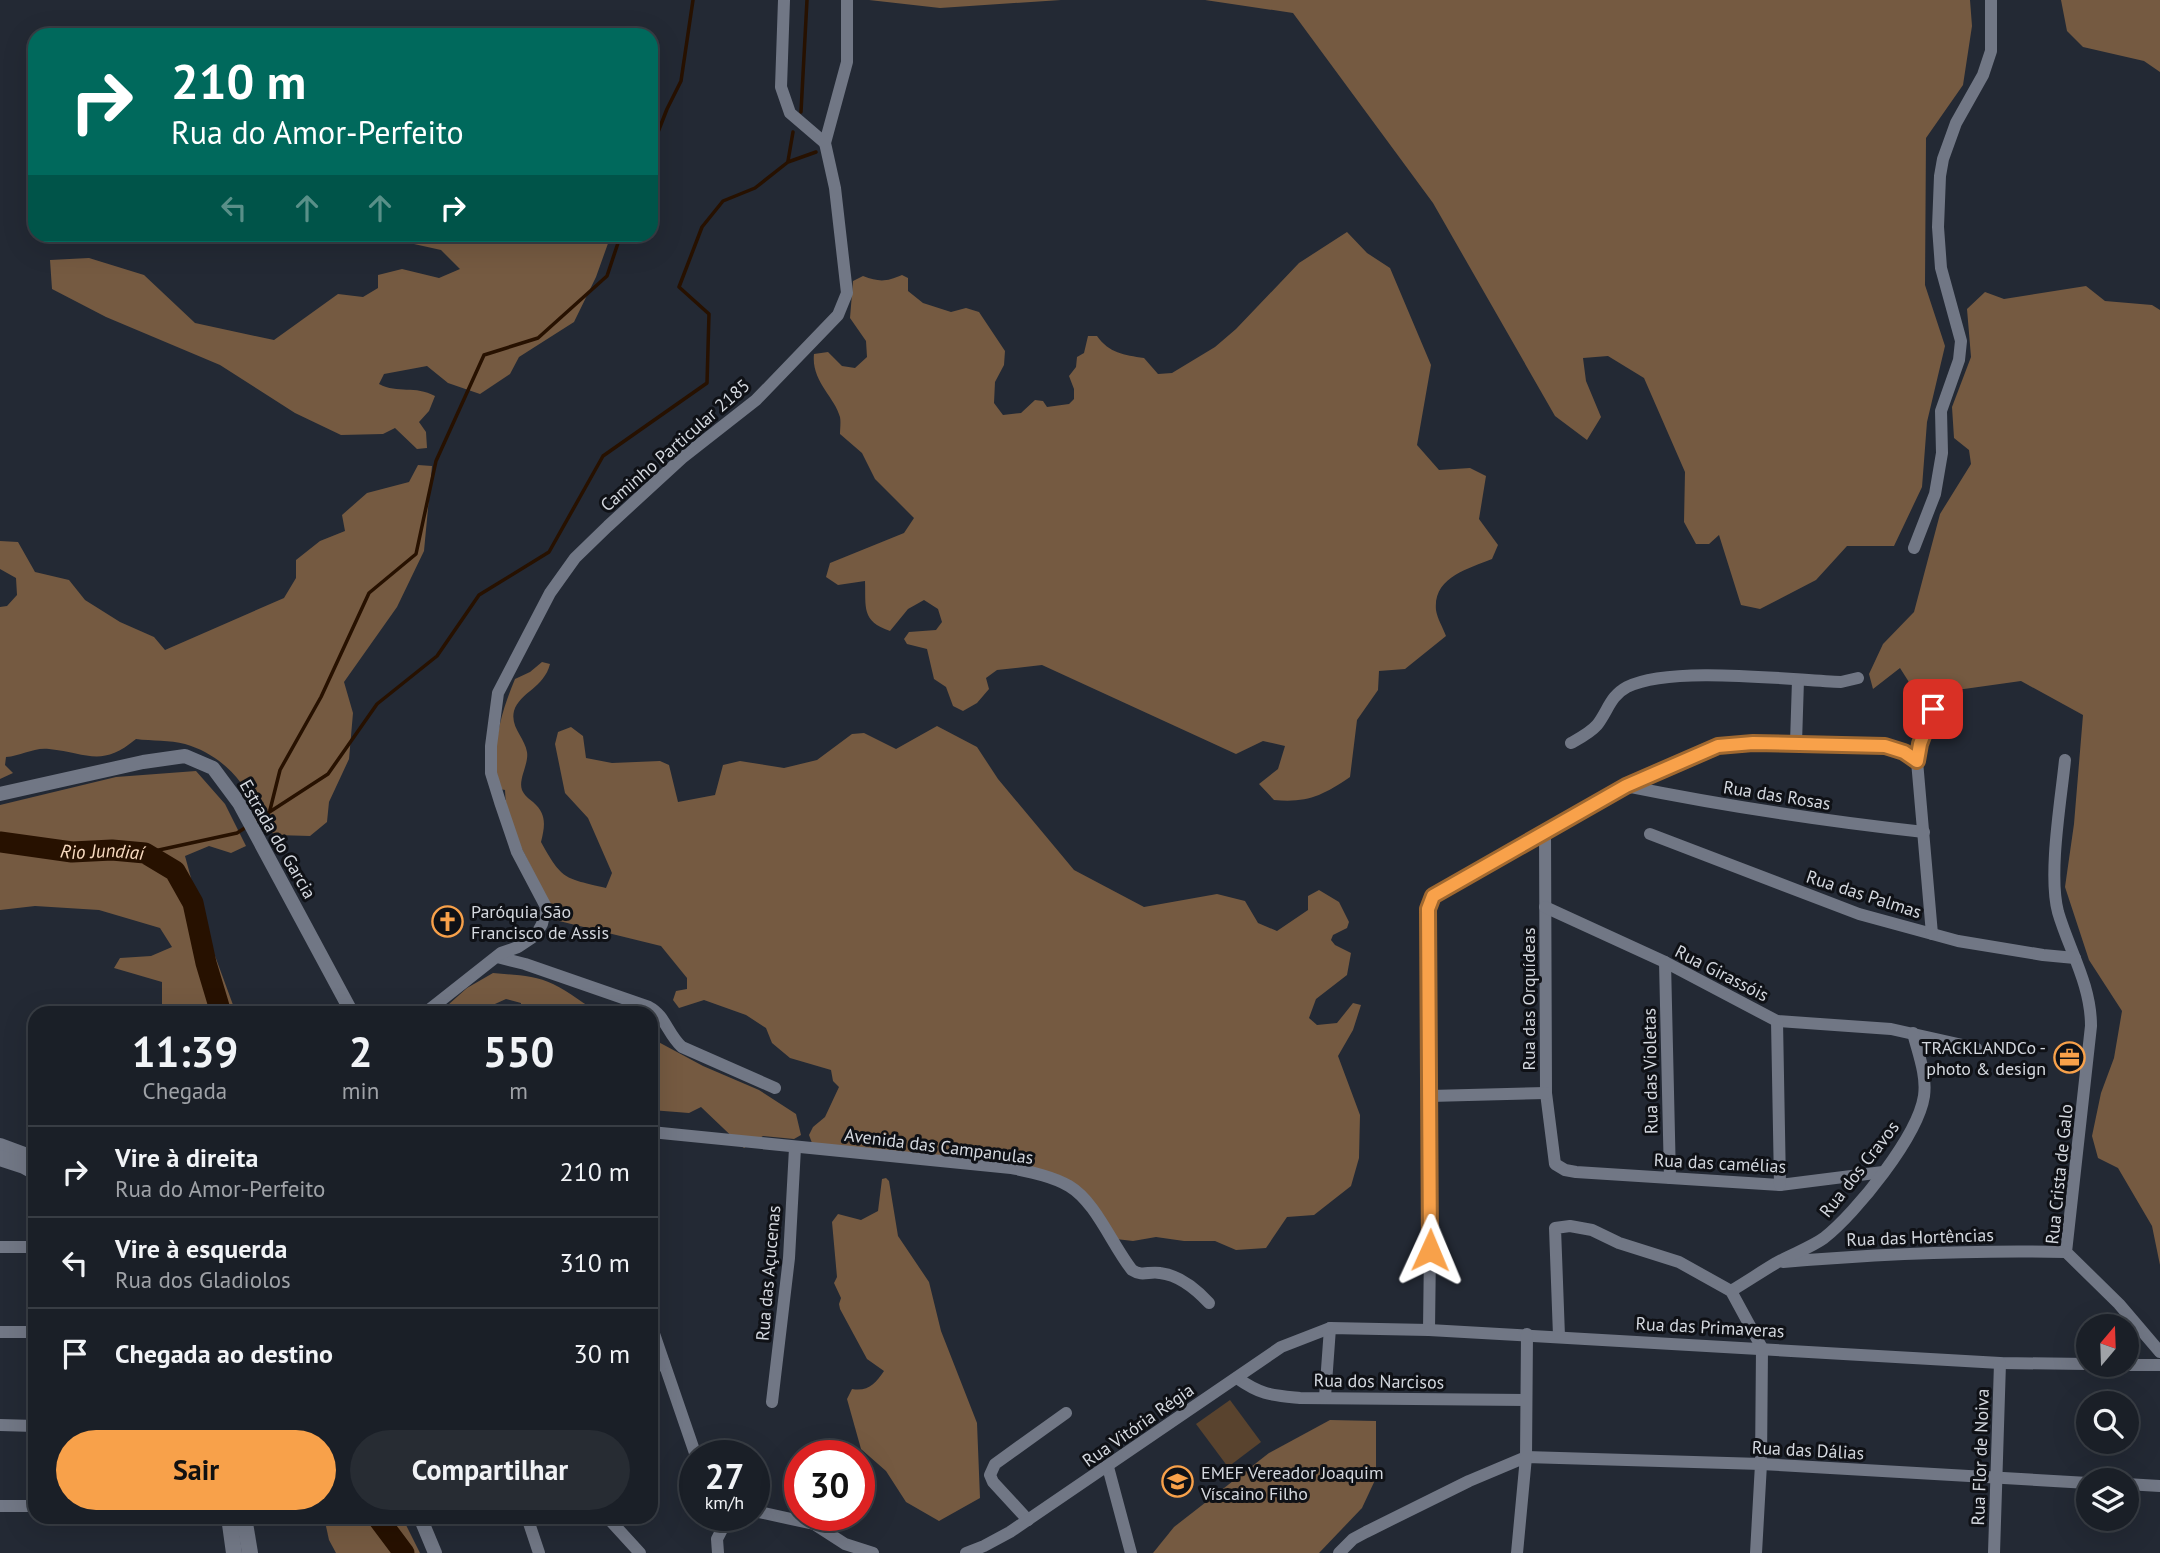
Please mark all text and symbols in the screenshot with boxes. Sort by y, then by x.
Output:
text: 210 m [171,49,306,113]
icon: right [56,56,147,147]
text: Rua do Amor-Perfeito [171,111,464,153]
icon: left [215,189,253,227]
icon: ahead [288,189,326,227]
icon: ahead [361,189,399,227]
icon: right [434,189,472,227]
street label: Caminho Particular 2185 [596,374,754,516]
pin [1903,679,1963,739]
icon: arrive [1914,690,1952,728]
street label: Estrada do Garcia [235,775,321,903]
street label: Rua das Rosas [1722,775,1832,815]
water label: Rio Jundiaí [59,838,147,865]
street label: Rua das Palmas [1804,865,1924,923]
place label: Paróquia São Francisco de Assis [471,900,609,944]
church icon: Paróquia São Francisco de Assis [431,904,465,938]
street label: Rua das Orquídeas [1517,928,1540,1070]
street label: Rua Girassóis [1671,940,1773,1006]
street label: Rua das Violetas [1637,1008,1663,1134]
text: 11:39 [132,1024,238,1079]
text: 2 [349,1024,372,1079]
text: 550 [483,1024,554,1079]
place label: TRACKLANDCo - photo & design [1921,1036,2046,1080]
office icon: TRACKLANDCo - photo & design [2052,1040,2086,1074]
text: Chegada [143,1076,227,1105]
text: min [342,1076,379,1105]
text: m [509,1076,528,1105]
street label: Rua Crista de Galo [2040,1103,2078,1245]
street label: Rua dos Cravos [1814,1116,1904,1222]
street label: Avenida das Campanulas [843,1123,1035,1169]
text: Vire à direita [115,1141,258,1174]
street label: Rua das camélias [1653,1148,1787,1178]
icon: right [56,1153,94,1191]
text: 210 m [559,1155,630,1188]
text: Rua do Amor-Perfeito [115,1174,325,1203]
street label: Rua das Açucenas [751,1204,785,1342]
position arrow [1393,1213,1467,1287]
street label: Rua das Hortências [1846,1223,1994,1251]
text: Vire à esquerda [115,1232,287,1265]
icon: left [56,1244,94,1282]
text: 310 m [559,1246,630,1279]
text: Rua dos Gladiolos [115,1265,291,1294]
street label: Rua das Primaveras [1635,1312,1785,1342]
north arrow [2076,1314,2138,1377]
map controls [2076,1314,2139,1531]
icon: arrive [56,1335,94,1373]
text: Chegada ao destino [115,1337,333,1370]
text: 30 m [574,1337,630,1370]
street label: Rua dos Narcisos [1314,1368,1444,1394]
street label: Rua Vitória Régia [1078,1378,1198,1472]
street label: Rua Flor de Noiva [1966,1388,1994,1526]
button: search [2076,1391,2139,1454]
button: Sair [56,1430,336,1510]
button: Compartilhar [350,1430,630,1510]
street label: Rua das Dálias [1751,1436,1865,1464]
speed limit sign: 30 [784,1440,875,1531]
text: 27 [705,1453,744,1499]
place label: EMEF Vereador Joaquim Víscaino Filho [1200,1461,1384,1505]
school or university icon: EMEF Vereador Joaquim Víscaino Filho [1161,1465,1195,1499]
button: layers [2076,1468,2139,1531]
text: km/h [705,1491,744,1514]

